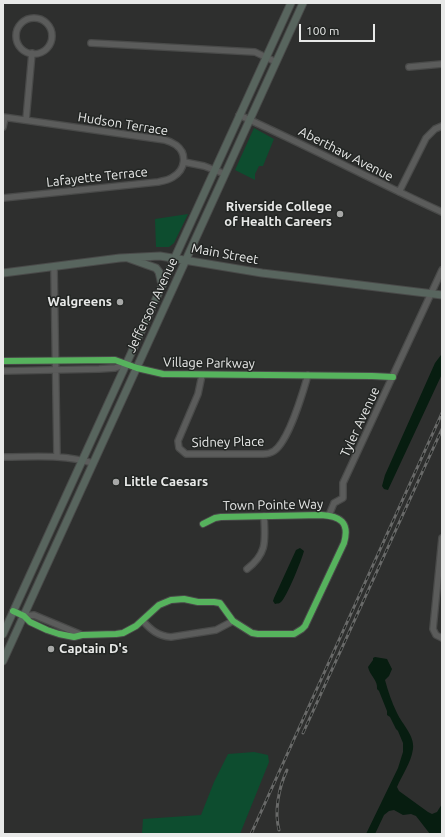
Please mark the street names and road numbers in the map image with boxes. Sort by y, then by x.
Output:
street label: Hudson Terrace [77,109,169,139]
street label: Aberthaw Avenue [296,123,396,185]
street label: Lafayette Terrace [45,164,149,190]
street label: Main Street [190,240,260,268]
street label: Jefferson Avenue [123,255,181,355]
street label: Village Parkway [163,354,255,372]
street label: Tyler Avenue [337,384,383,460]
street label: Sidney Place [192,434,264,450]
street label: Town Pointe Way [223,496,323,514]

